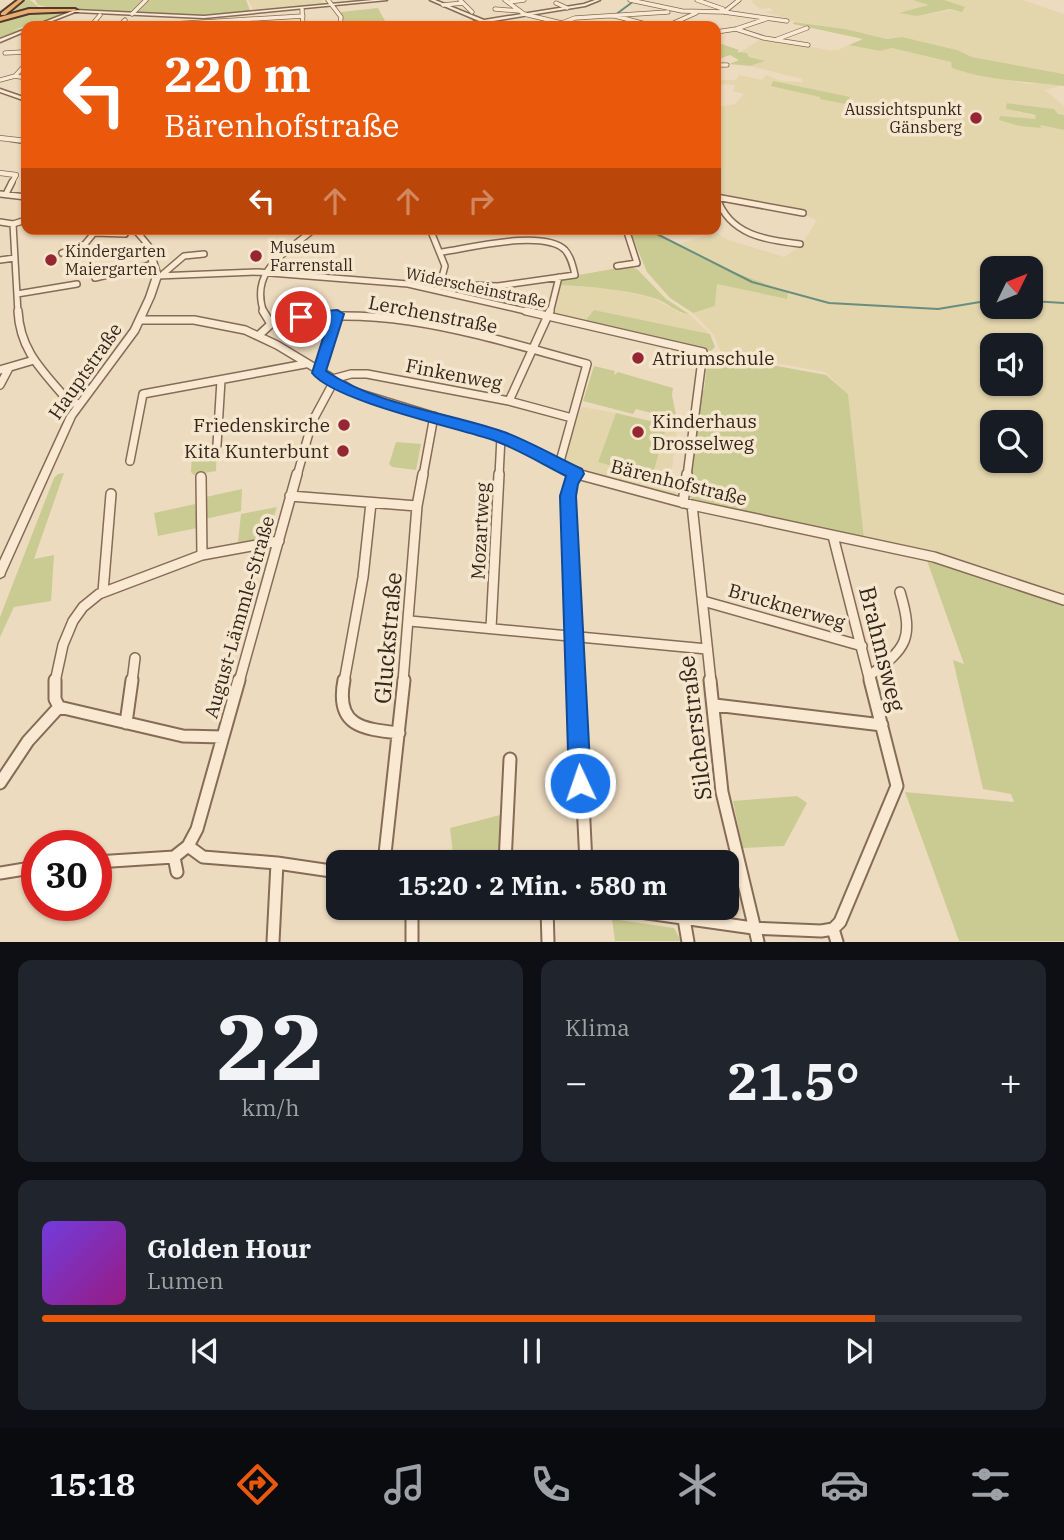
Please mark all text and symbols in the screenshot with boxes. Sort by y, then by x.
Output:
text: 220 m [164,42,311,105]
icon: left [49,49,140,140]
place label: Aussichtspunkt Gänsberg [844,99,962,137]
text: Bärenhofstraße [164,104,399,146]
marker: Aussichtspunkt Gänsberg [968,110,984,126]
icon: left [243,182,281,220]
icon: ahead [316,182,354,220]
icon: ahead [389,182,427,220]
icon: right [462,182,500,220]
place label: Museum Farrenstall [270,237,353,275]
place label: Kindergarten Maiergarten [65,241,166,279]
marker: Museum Farrenstall [248,248,264,264]
marker: Kindergarten Maiergarten [43,252,59,268]
north arrow [980,256,1043,318]
map controls [980,256,1043,473]
street label: Widerscheinstraße [404,262,548,312]
pin [271,287,331,347]
street label: Lerchenstraße [366,290,500,338]
icon: arrive [282,298,320,336]
street label: Hauptstraße [43,318,127,424]
button: sound [980,333,1043,396]
place label: Atriumschule [652,346,774,370]
marker: Atriumschule [630,350,646,366]
street label: Finkenweg [404,353,505,395]
place label: Kinderhaus Drosselweg [652,409,757,455]
button: search [980,410,1043,473]
place label: Friedenskirche [193,413,330,437]
marker: Friedenskirche [336,417,352,433]
marker: Kinderhaus Drosselweg [630,424,646,440]
place label: Kita Kunterbunt [184,439,329,463]
marker: Kita Kunterbunt [335,443,351,459]
street label: Bärenhofstraße [608,453,750,511]
street label: Mozartweg [465,481,495,580]
street label: August-Lämmle-Straße [199,513,279,721]
street label: Gluckstraße [366,571,408,705]
street label: Brucknerweg [726,578,849,634]
street label: Brahmsweg [853,583,913,715]
street label: Silcherstraße [670,654,718,802]
position arrow [543,746,617,820]
speed limit sign: 30 [21,830,112,921]
text: 15:20 · 2 Min. · 580 m [398,868,667,902]
text: 22 [216,987,325,1105]
text: Klima [565,1012,630,1042]
text: 21.5° [727,1047,860,1114]
text: − [565,1057,588,1106]
text: + [999,1057,1022,1106]
text: km/h [241,1092,300,1122]
text: Golden Hour [147,1231,311,1265]
text: Lumen [147,1265,224,1295]
icon: previous [186,1332,224,1370]
icon: pause [513,1332,551,1370]
icon: next [840,1332,878,1370]
icon: directions [233,1460,282,1509]
icon: music [380,1460,429,1509]
icon: phone [526,1460,575,1509]
icon: climate [673,1460,722,1509]
icon: car [820,1460,869,1509]
icon: filters [966,1460,1015,1509]
text: 15:18 [49,1463,135,1505]

